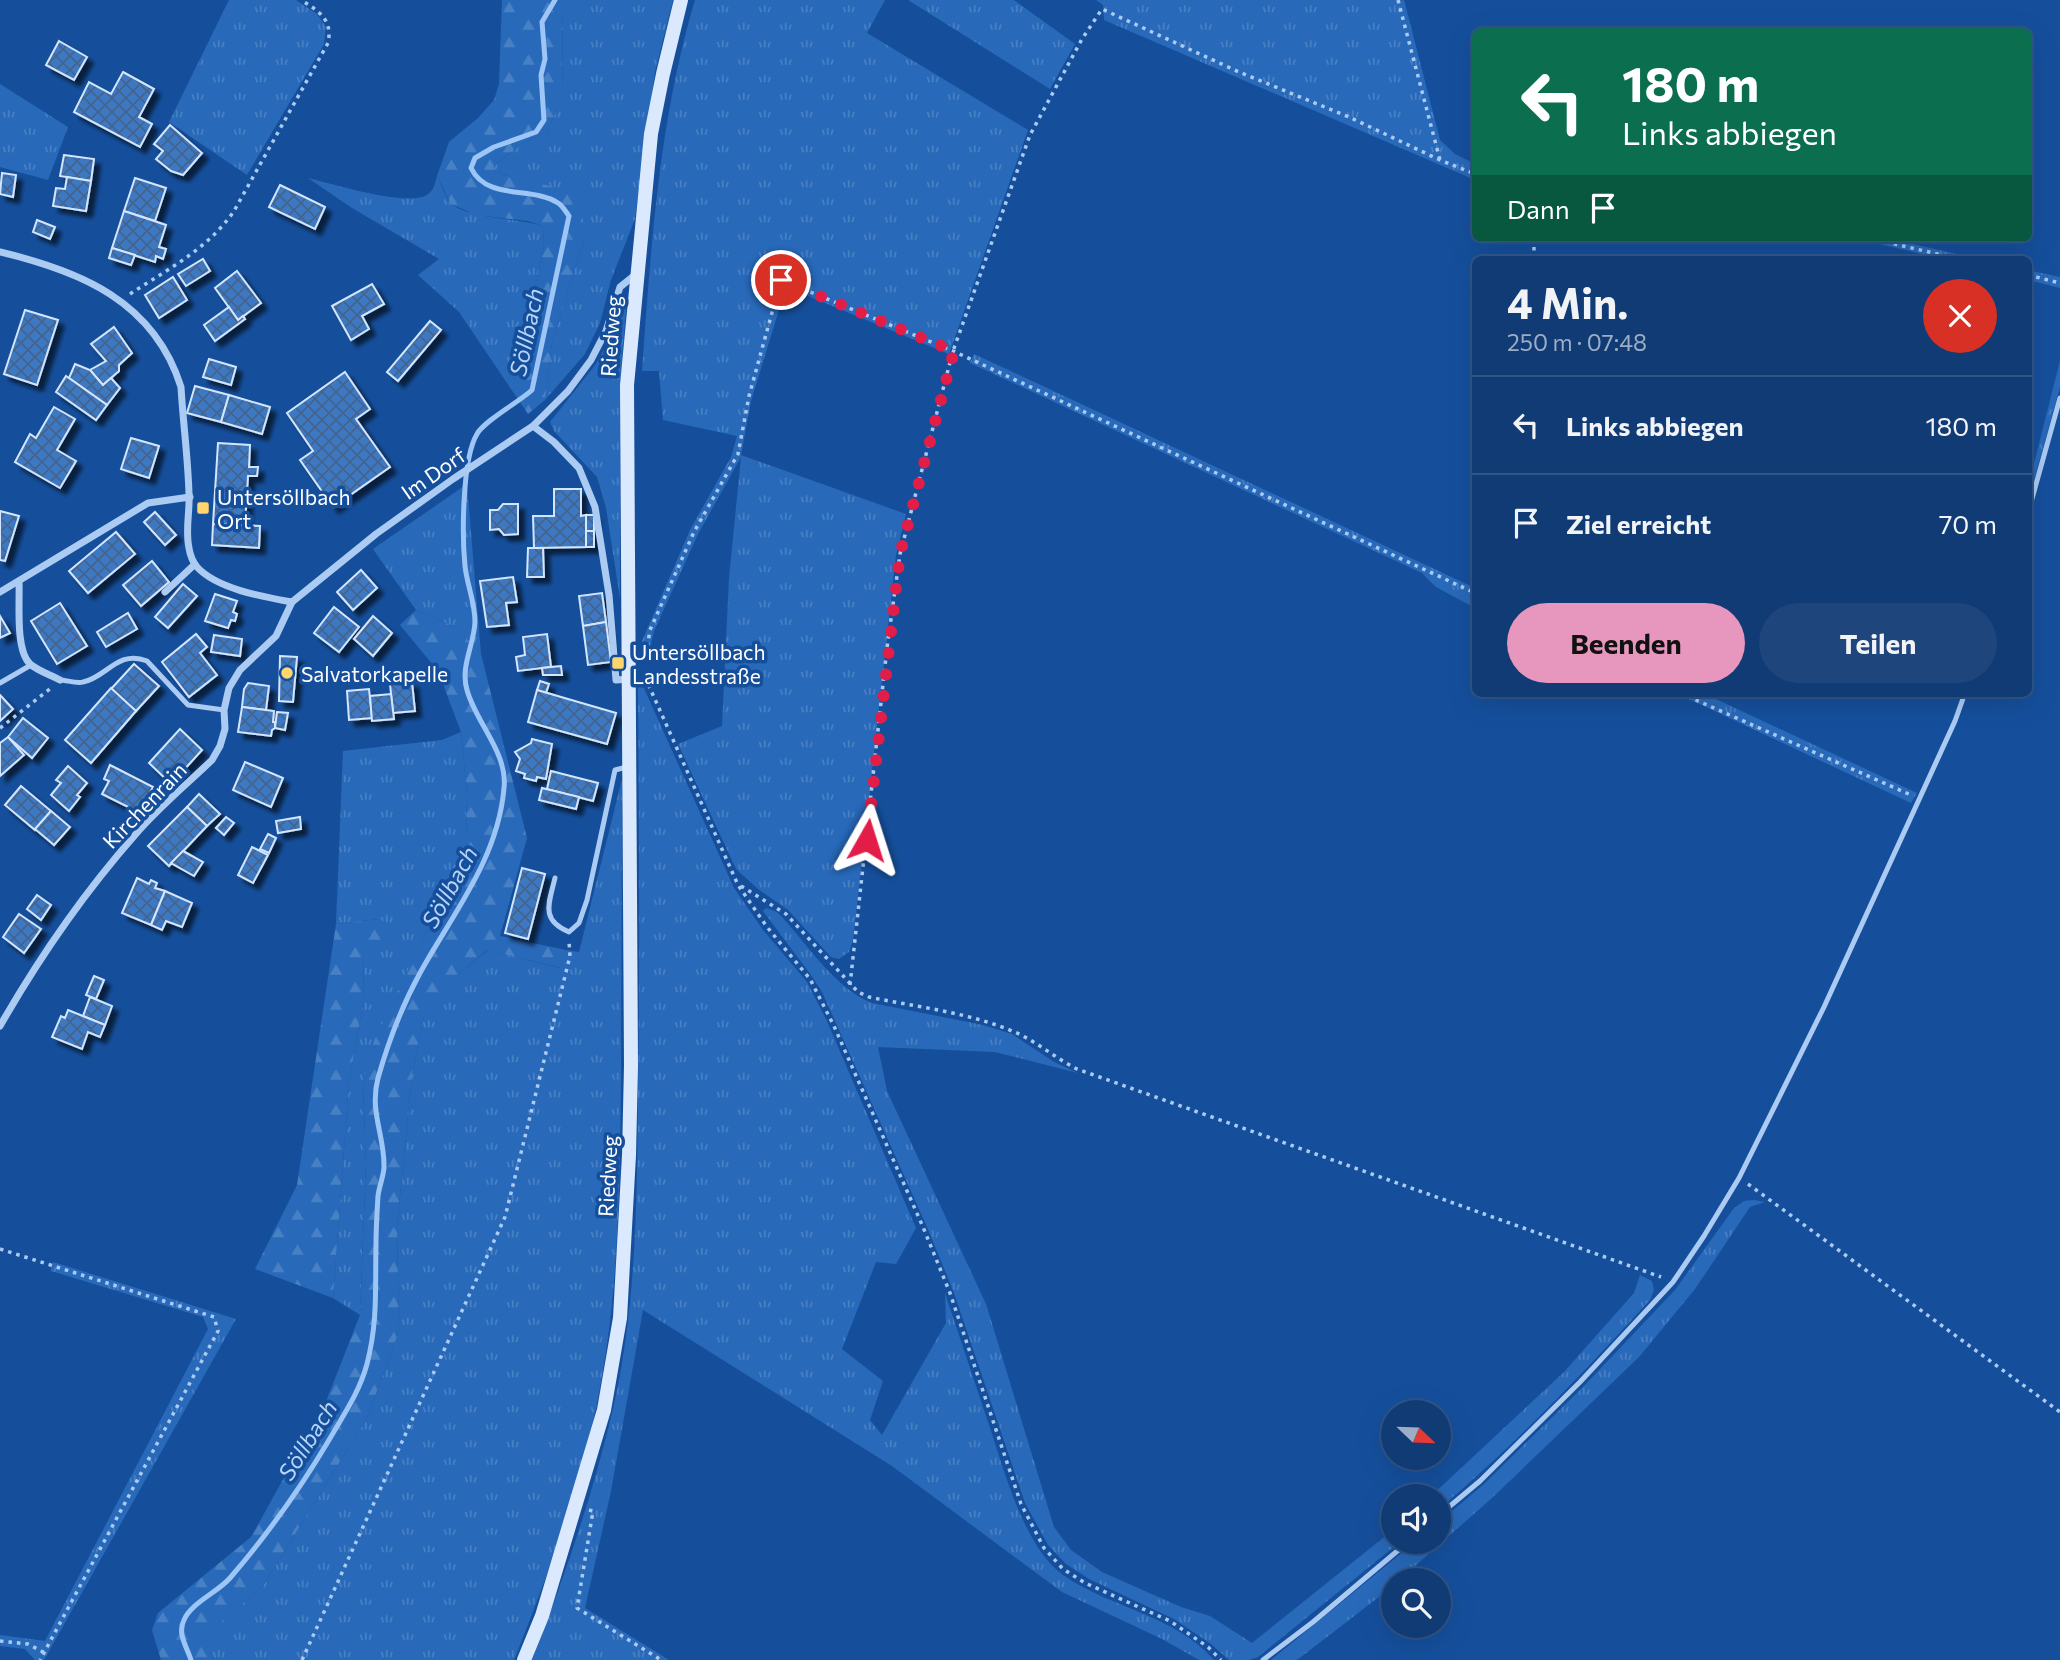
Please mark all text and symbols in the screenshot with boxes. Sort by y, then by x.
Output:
text: 180 m [1622,52,1759,112]
icon: left [1507,56,1598,147]
text: Links abbiegen [1622,112,1837,152]
icon: arrive [1584,189,1622,227]
text: Dann [1507,193,1570,224]
pin [751,250,811,310]
icon: arrive [762,261,800,299]
text: 4 Min. [1507,276,1628,328]
button: close [1923,279,1997,353]
water label: Söllbach [503,286,549,378]
street label: Riedweg [595,294,625,378]
text: 250 m · 07:48 [1507,328,1647,356]
icon: left [1507,406,1545,444]
text: Links abbiegen [1566,410,1744,441]
text: 180 m [1925,410,1997,441]
street label: Im Dorf [396,441,471,504]
place label: Untersöllbach Ort [217,484,351,533]
marker: Untersöllbach Ort [195,500,211,516]
icon: arrive [1507,504,1545,542]
text: Ziel erreicht [1566,508,1711,539]
text: 70 m [1939,508,1997,539]
button: Beenden [1507,603,1745,683]
button: Teilen [1759,603,1997,683]
place label: Untersöllbach Landesstraße [632,639,766,688]
marker: Untersöllbach Landesstraße [610,655,626,671]
place label: Salvatorkapelle [301,661,448,686]
marker: Salvatorkapelle [279,665,295,681]
street label: Kirchenrain [97,757,191,853]
position arrow [830,803,904,877]
water label: Söllbach [415,841,483,933]
street label: Riedweg [592,1135,622,1217]
water label: Söllbach [272,1395,342,1485]
north arrow [1381,1400,1451,1470]
map controls [1381,1400,1451,1638]
button: sound [1381,1484,1451,1554]
button: search [1381,1568,1451,1638]

